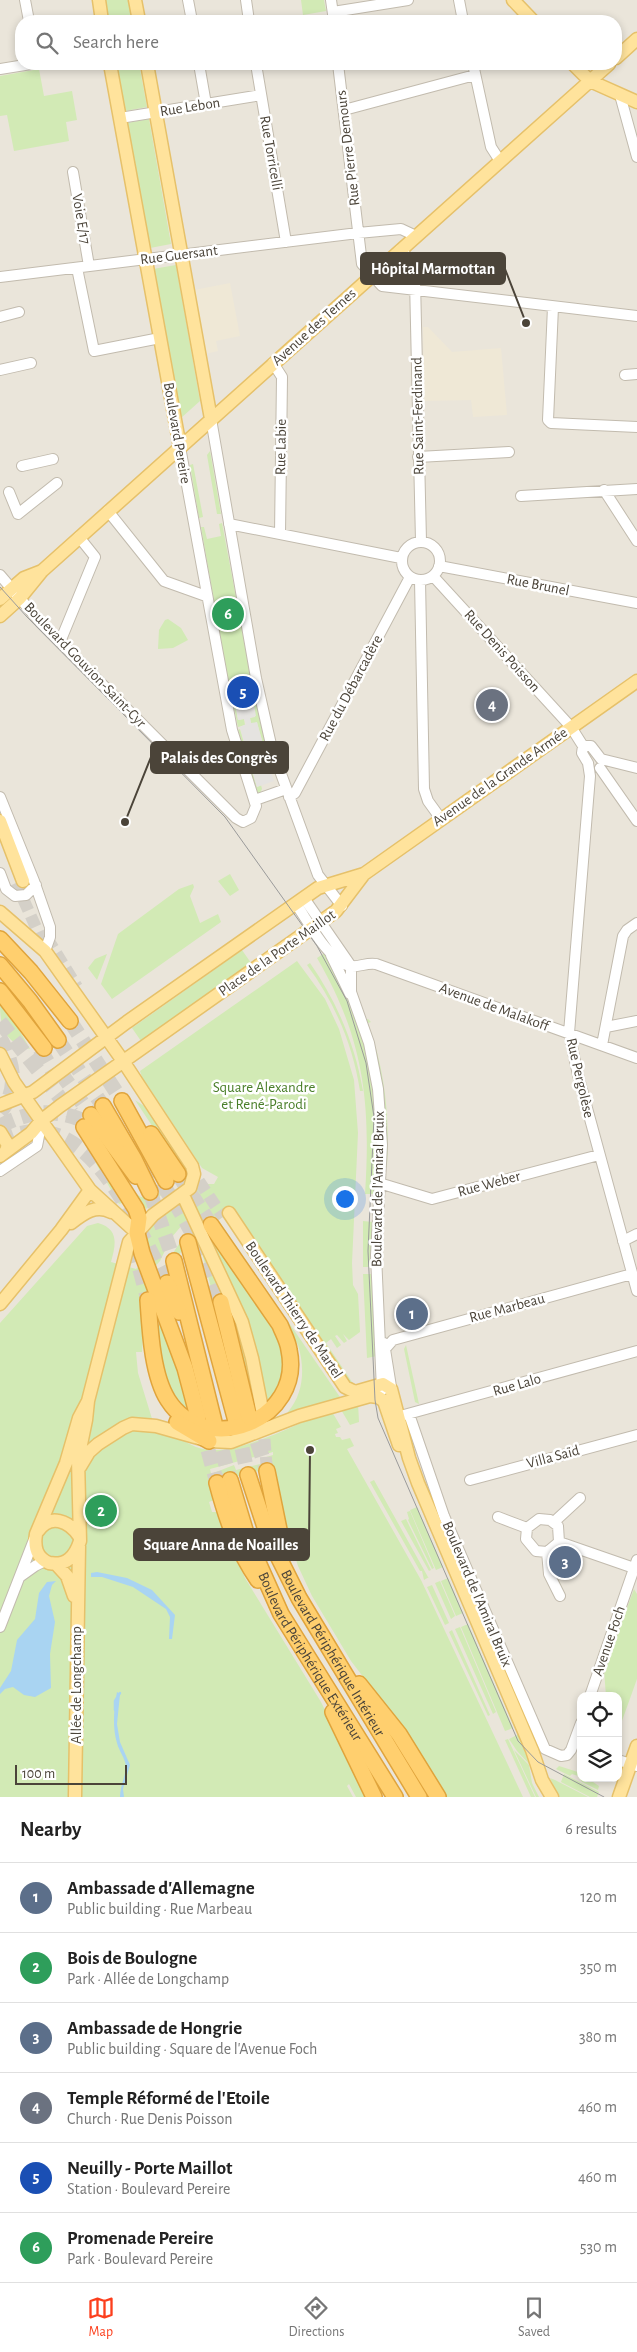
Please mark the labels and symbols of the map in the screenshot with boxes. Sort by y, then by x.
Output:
street label: Rue Pierre Demours [333,89,363,207]
street label: Rue Lebon [159,95,221,119]
street label: Rue Torricelli [257,114,285,192]
street label: Voie E/17 [69,193,93,245]
street label: Rue Guersant [139,243,219,267]
callout: Hôpital Marmottan [361,253,505,284]
text: Hôpital Marmottan [371,261,495,277]
street label: Avenue des Ternes [269,286,359,368]
street label: Rue Saint-Ferdinand [409,357,427,475]
street label: Boulevard Pereire [161,381,193,485]
street label: Rue Labie [273,419,289,475]
street label: Rue Brunel [505,572,571,598]
pin: 6 [212,595,244,633]
street label: Boulevard Gouvion-Saint-Cyr [21,599,149,731]
street label: Rue Denis Poisson [461,607,543,695]
street label: Rue du Débarcadère [317,632,385,744]
pin: 5 [227,673,259,711]
pin: 4 [476,686,508,724]
street label: Avenue de la Grande Armée [430,725,570,829]
callout: Palais des Congrès [151,742,288,773]
text: Palais des Congrès [161,750,277,766]
street label: Place de la Porte Maillot [216,907,338,999]
street label: Avenue de Malakoff [437,980,552,1034]
street label: Rue Pergolèse [563,1036,597,1120]
park label: Square Alexandre et René-Parodi [213,1080,315,1112]
street label: Boulevard de l'Amiral Bruix [369,1110,387,1267]
street label: Rue Weber [456,1168,522,1200]
your location [332,1186,358,1212]
street label: Boulevard Thierry de Martel [243,1239,345,1381]
street label: Rue Marbeau [468,1291,547,1325]
pin: 1 [396,1295,428,1333]
street label: Rue Lalo [491,1371,543,1399]
street label: Villa Saïd [525,1443,581,1471]
pin: 2 [85,1492,117,1530]
street label: Boulevard de l'Amiral Bruix [440,1519,515,1669]
callout: Square Anna de Noailles [134,1529,309,1560]
text: Square Anna de Noailles [143,1537,299,1553]
pin: 3 [549,1543,581,1581]
street label: Boulevard Périphérique Intérieur [278,1567,388,1739]
street label: Boulevard Périphérique Extérieur [256,1570,366,1743]
street label: Avenue Foch [590,1604,628,1678]
street label: Allée de Longchamp [69,1626,84,1744]
scale bar [15,1762,128,1785]

